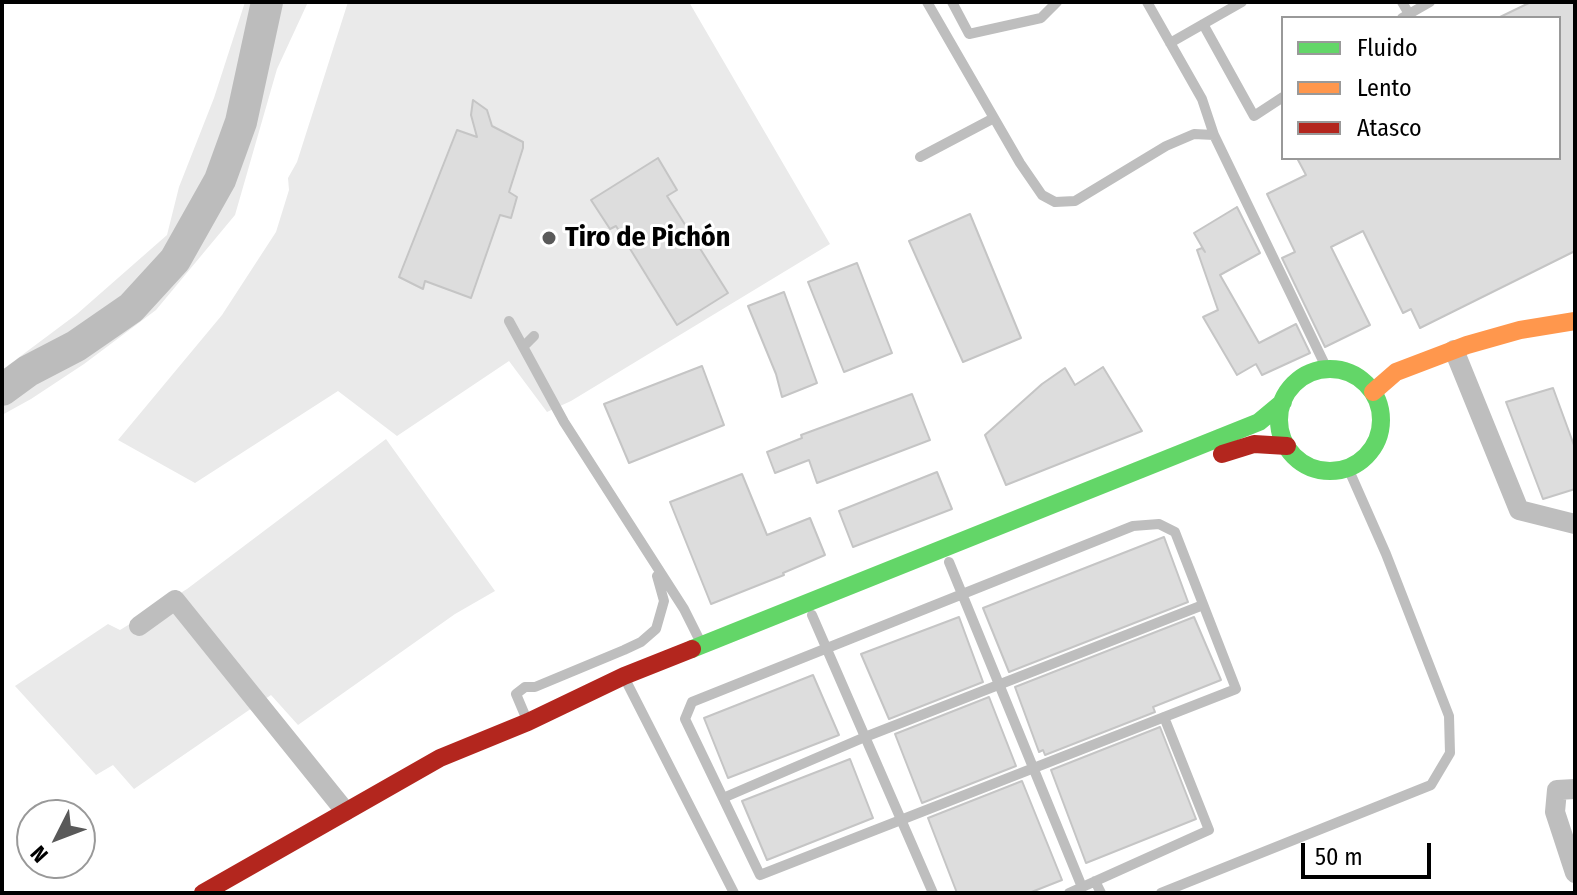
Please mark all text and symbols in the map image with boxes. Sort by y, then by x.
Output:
legend [1281,16,1561,160]
text: Fluido [1357,34,1418,62]
text: Lento [1357,74,1412,102]
text: Atasco [1357,114,1422,142]
place label: Tiro de Pichón [565,221,730,255]
marker: Tiro de Pichón [540,229,558,247]
north arrow [16,799,96,879]
scale bar [1305,827,1435,877]
text: N [25,840,54,868]
text: 50 m [1315,843,1363,871]

